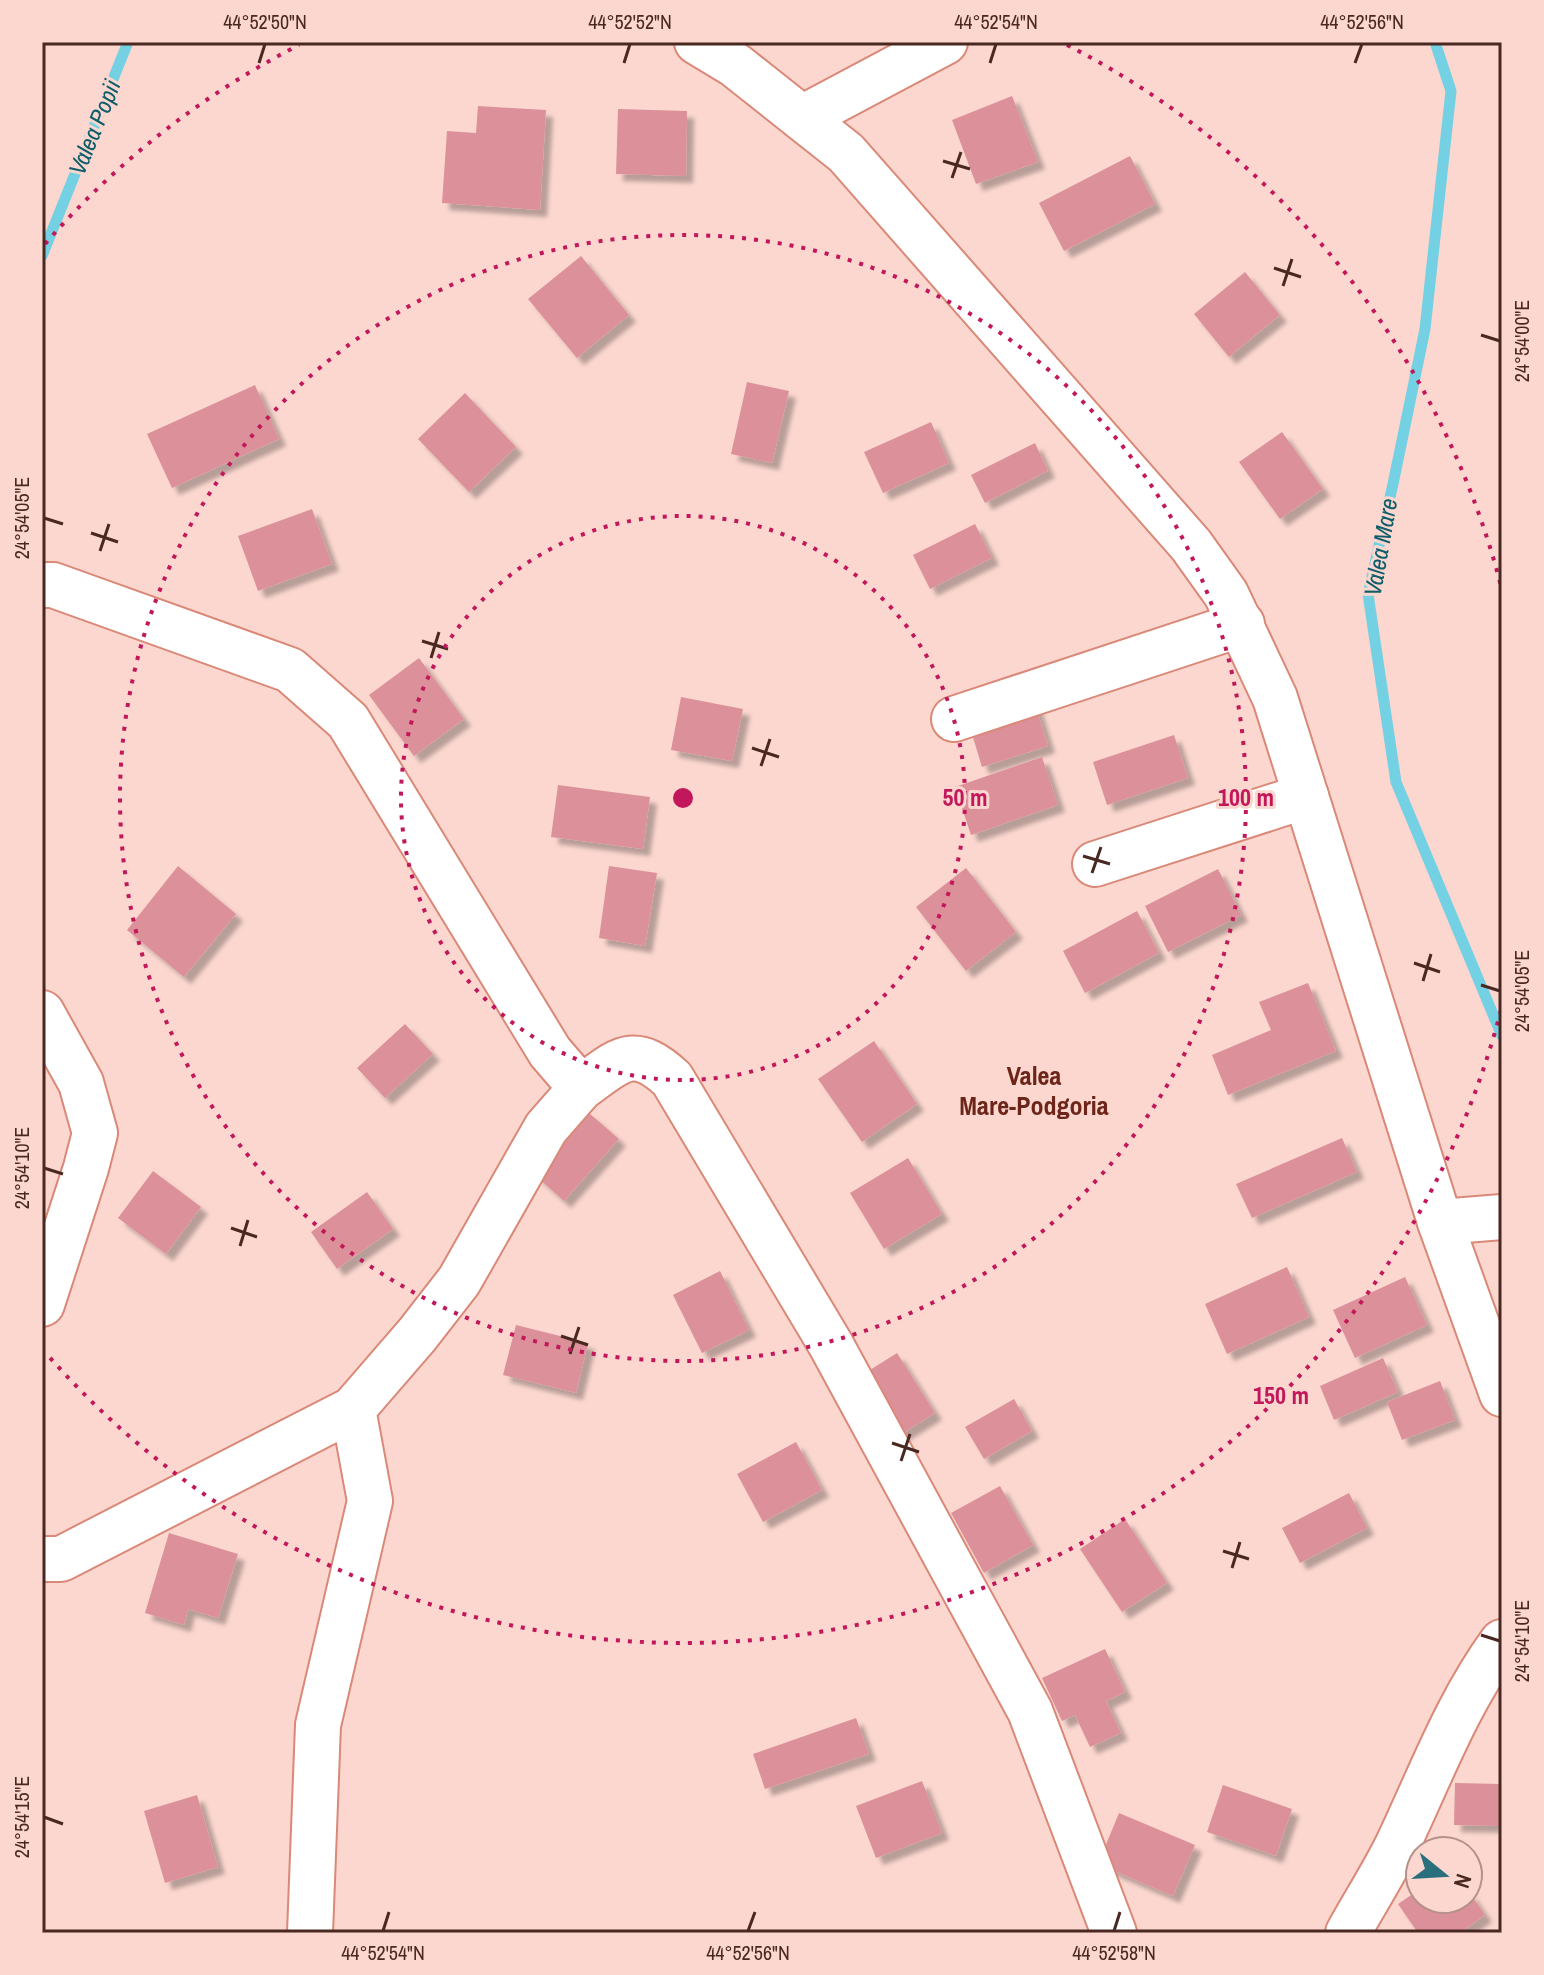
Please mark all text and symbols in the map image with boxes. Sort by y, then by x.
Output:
text: 44°52'50"N [223,8,307,35]
text: 44°52'52"N [588,8,672,35]
text: 44°52'54"N [954,8,1038,35]
text: 44°52'56"N [1320,8,1404,35]
water label: Valea Popii [60,74,128,179]
text: 24°54'00"E [1508,300,1535,382]
text: 24°54'05"E [8,477,35,559]
water label: Valea Mare [1356,495,1404,598]
text: 50 m [943,781,987,813]
text: 100 m [1218,781,1274,813]
centre of rings [669,784,697,812]
text: 24°54'05"E [1508,950,1535,1032]
district label: Valea Mare-Podgoria [959,1058,1109,1123]
text: 24°54'10"E [8,1127,35,1209]
text: 150 m [1253,1379,1309,1411]
text: 24°54'10"E [1508,1600,1535,1682]
text: 24°54'15"E [8,1776,35,1858]
north arrow [1404,1835,1484,1915]
text: N [1447,1870,1479,1892]
text: 44°52'54"N [341,1939,425,1966]
text: 44°52'56"N [706,1939,790,1966]
text: 44°52'58"N [1072,1939,1156,1966]

